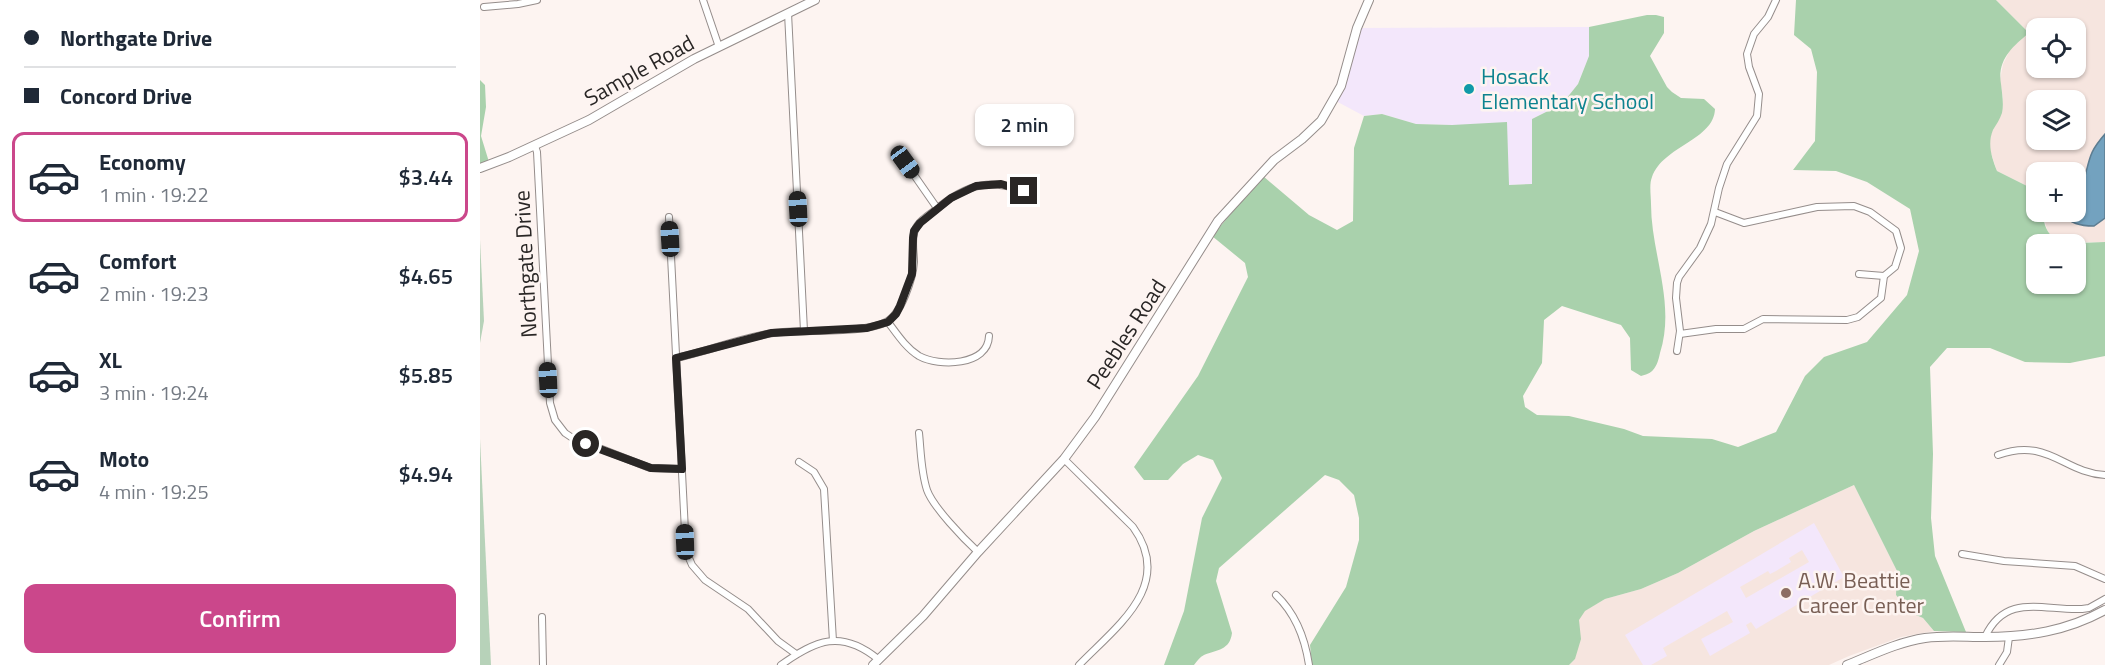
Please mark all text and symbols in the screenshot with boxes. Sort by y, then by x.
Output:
map controls [2026,18,2086,294]
button: locate [2026,18,2086,78]
text: Northgate Drive [60,21,212,55]
street label: Sample Road [578,26,700,114]
place label: Hosack Elementary School [1481,59,1654,118]
text: Concord Drive [60,79,192,113]
marker: Hosack Elementary School [1462,82,1476,96]
button: layers [2026,90,2086,150]
callout: 2 min [974,104,1074,146]
text: 2 min [1000,109,1049,140]
car [887,142,923,182]
text: Economy [99,145,186,179]
icon: car [27,150,81,204]
text: $3.44 [398,160,453,194]
button: + [2026,162,2086,222]
route end [1010,177,1037,204]
text: 1 min · 19:22 [99,179,209,210]
street label: Northgate Drive [504,189,546,339]
car [788,191,808,227]
car [660,221,680,257]
button: − [2026,234,2086,294]
text: Comfort [99,244,177,278]
icon: car [27,249,81,303]
text: $4.65 [398,259,453,293]
street label: Peebles Road [1078,272,1174,396]
text: 2 min · 19:23 [99,278,209,309]
text: XL [99,343,122,377]
icon: car [27,348,81,402]
text: $5.85 [398,358,453,392]
car [538,362,558,398]
text: 3 min · 19:24 [99,377,209,408]
route start [572,430,599,457]
text: Moto [99,442,149,476]
icon: car [27,447,81,501]
text: $4.94 [398,457,453,491]
text: 4 min · 19:25 [99,476,209,507]
car [675,524,695,560]
place label: A.W. Beattie Career Center [1798,563,1924,622]
button: Confirm [24,584,456,653]
marker: A.W. Beattie Career Center [1779,586,1793,600]

